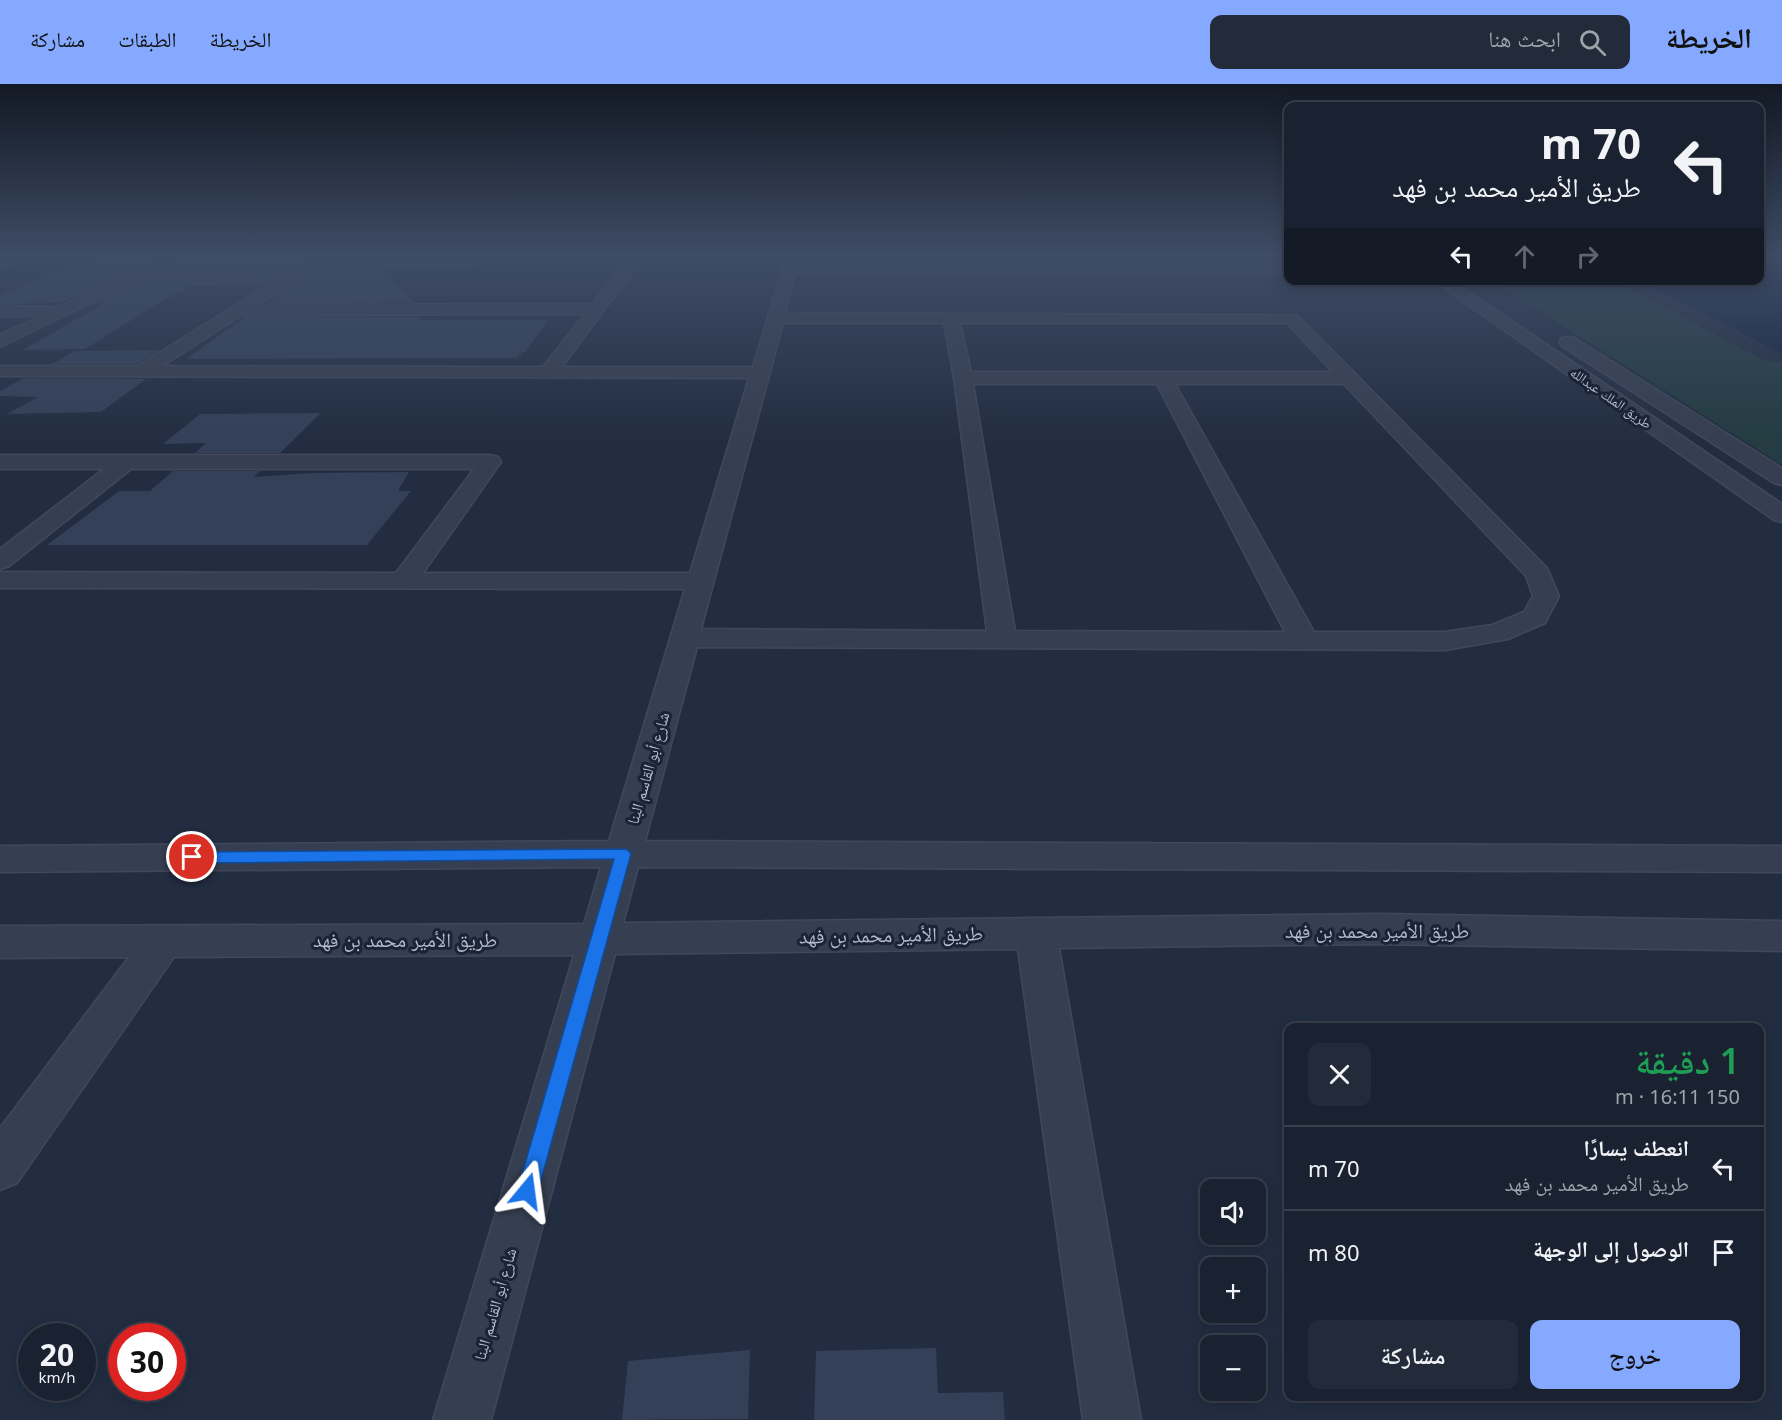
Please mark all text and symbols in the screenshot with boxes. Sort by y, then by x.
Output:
search box [1210,15,1630,69]
text: الخريطة [1666,18,1752,56]
text: ابحث هنا [1488,23,1561,53]
text: مشاركة [30,25,85,53]
text: الطبقات [118,25,177,53]
text: الخريطة [210,25,271,53]
icon: search [1576,26,1609,59]
text: 70 m [1541,114,1641,171]
icon: left [1662,126,1740,204]
text: طريق الأمير محمد بن فهد [1392,168,1641,205]
icon: left [1445,240,1478,273]
icon: ahead [1508,240,1541,273]
icon: right [1571,240,1604,273]
street label: طريق الملك عبدالله [1566,362,1656,434]
street label: شارع أبو القاسم البنا [621,709,675,827]
pin [166,831,217,882]
icon: arrive [175,840,208,873]
street label: طريق الأمير محمد بن فهد [1285,917,1469,944]
street label: طريق الأمير محمد بن فهد [799,919,983,950]
street label: طريق الأمير محمد بن فهد [313,926,497,953]
text: 1 دقيقة [1635,1036,1740,1085]
button: close [1308,1043,1371,1106]
text: 150 m · 16:11 [1615,1083,1740,1110]
text: انعطف يسارًا [1584,1132,1689,1162]
icon: left [1707,1152,1740,1185]
text: 70 m [1308,1153,1359,1183]
position arrow [495,1159,559,1223]
text: طريق الأمير محمد بن فهد [1505,1170,1689,1197]
map controls [1200,1179,1266,1401]
button: sound [1200,1179,1266,1245]
text: الوصول إلى الوجهة [1533,1233,1689,1263]
icon: arrive [1707,1236,1740,1269]
text: 80 m [1308,1237,1359,1267]
street label: شارع أبو القاسم البنا [468,1245,522,1363]
button: + [1200,1257,1266,1323]
button: مشاركة [1308,1320,1518,1389]
button: خروج [1530,1320,1740,1389]
speed limit sign: 30 [108,1323,186,1401]
text: 20 [40,1334,74,1375]
button: − [1200,1335,1266,1401]
text: km/h [39,1367,75,1387]

